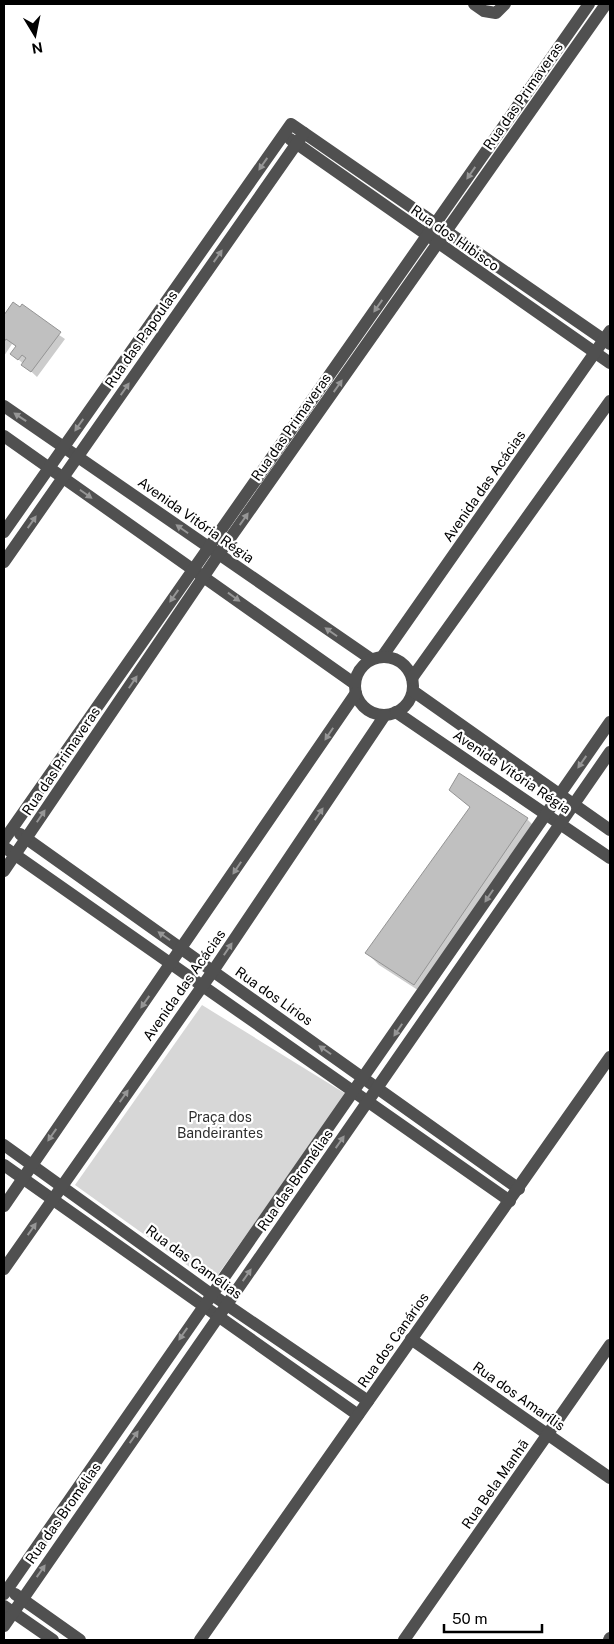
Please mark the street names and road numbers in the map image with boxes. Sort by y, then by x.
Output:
street label: Rua das Primaveras [480,39,566,153]
street label: Rua dos Hibisco [408,202,502,274]
street label: Rua das Papoulas [102,287,180,391]
street label: Rua das Primaveras [248,370,334,484]
street label: Avenida das Acácias [440,427,528,545]
street label: Avenida Vitória Régia [135,474,257,566]
street label: Rua das Primaveras [19,704,103,818]
street label: Avenida Vitória Régia [450,727,574,817]
street label: Avenida das Acácias [140,926,228,1044]
street label: Rua dos Lírios [232,963,316,1029]
street label: Rua das Bromélias [254,1126,336,1234]
street label: Rua das Camélias [143,1222,245,1302]
street label: Rua dos Canários [354,1290,432,1390]
street label: Rua dos Amarílis [470,1358,568,1434]
street label: Rua Bela Manhã [458,1436,532,1532]
street label: Rua das Bromélias [22,1459,104,1567]

